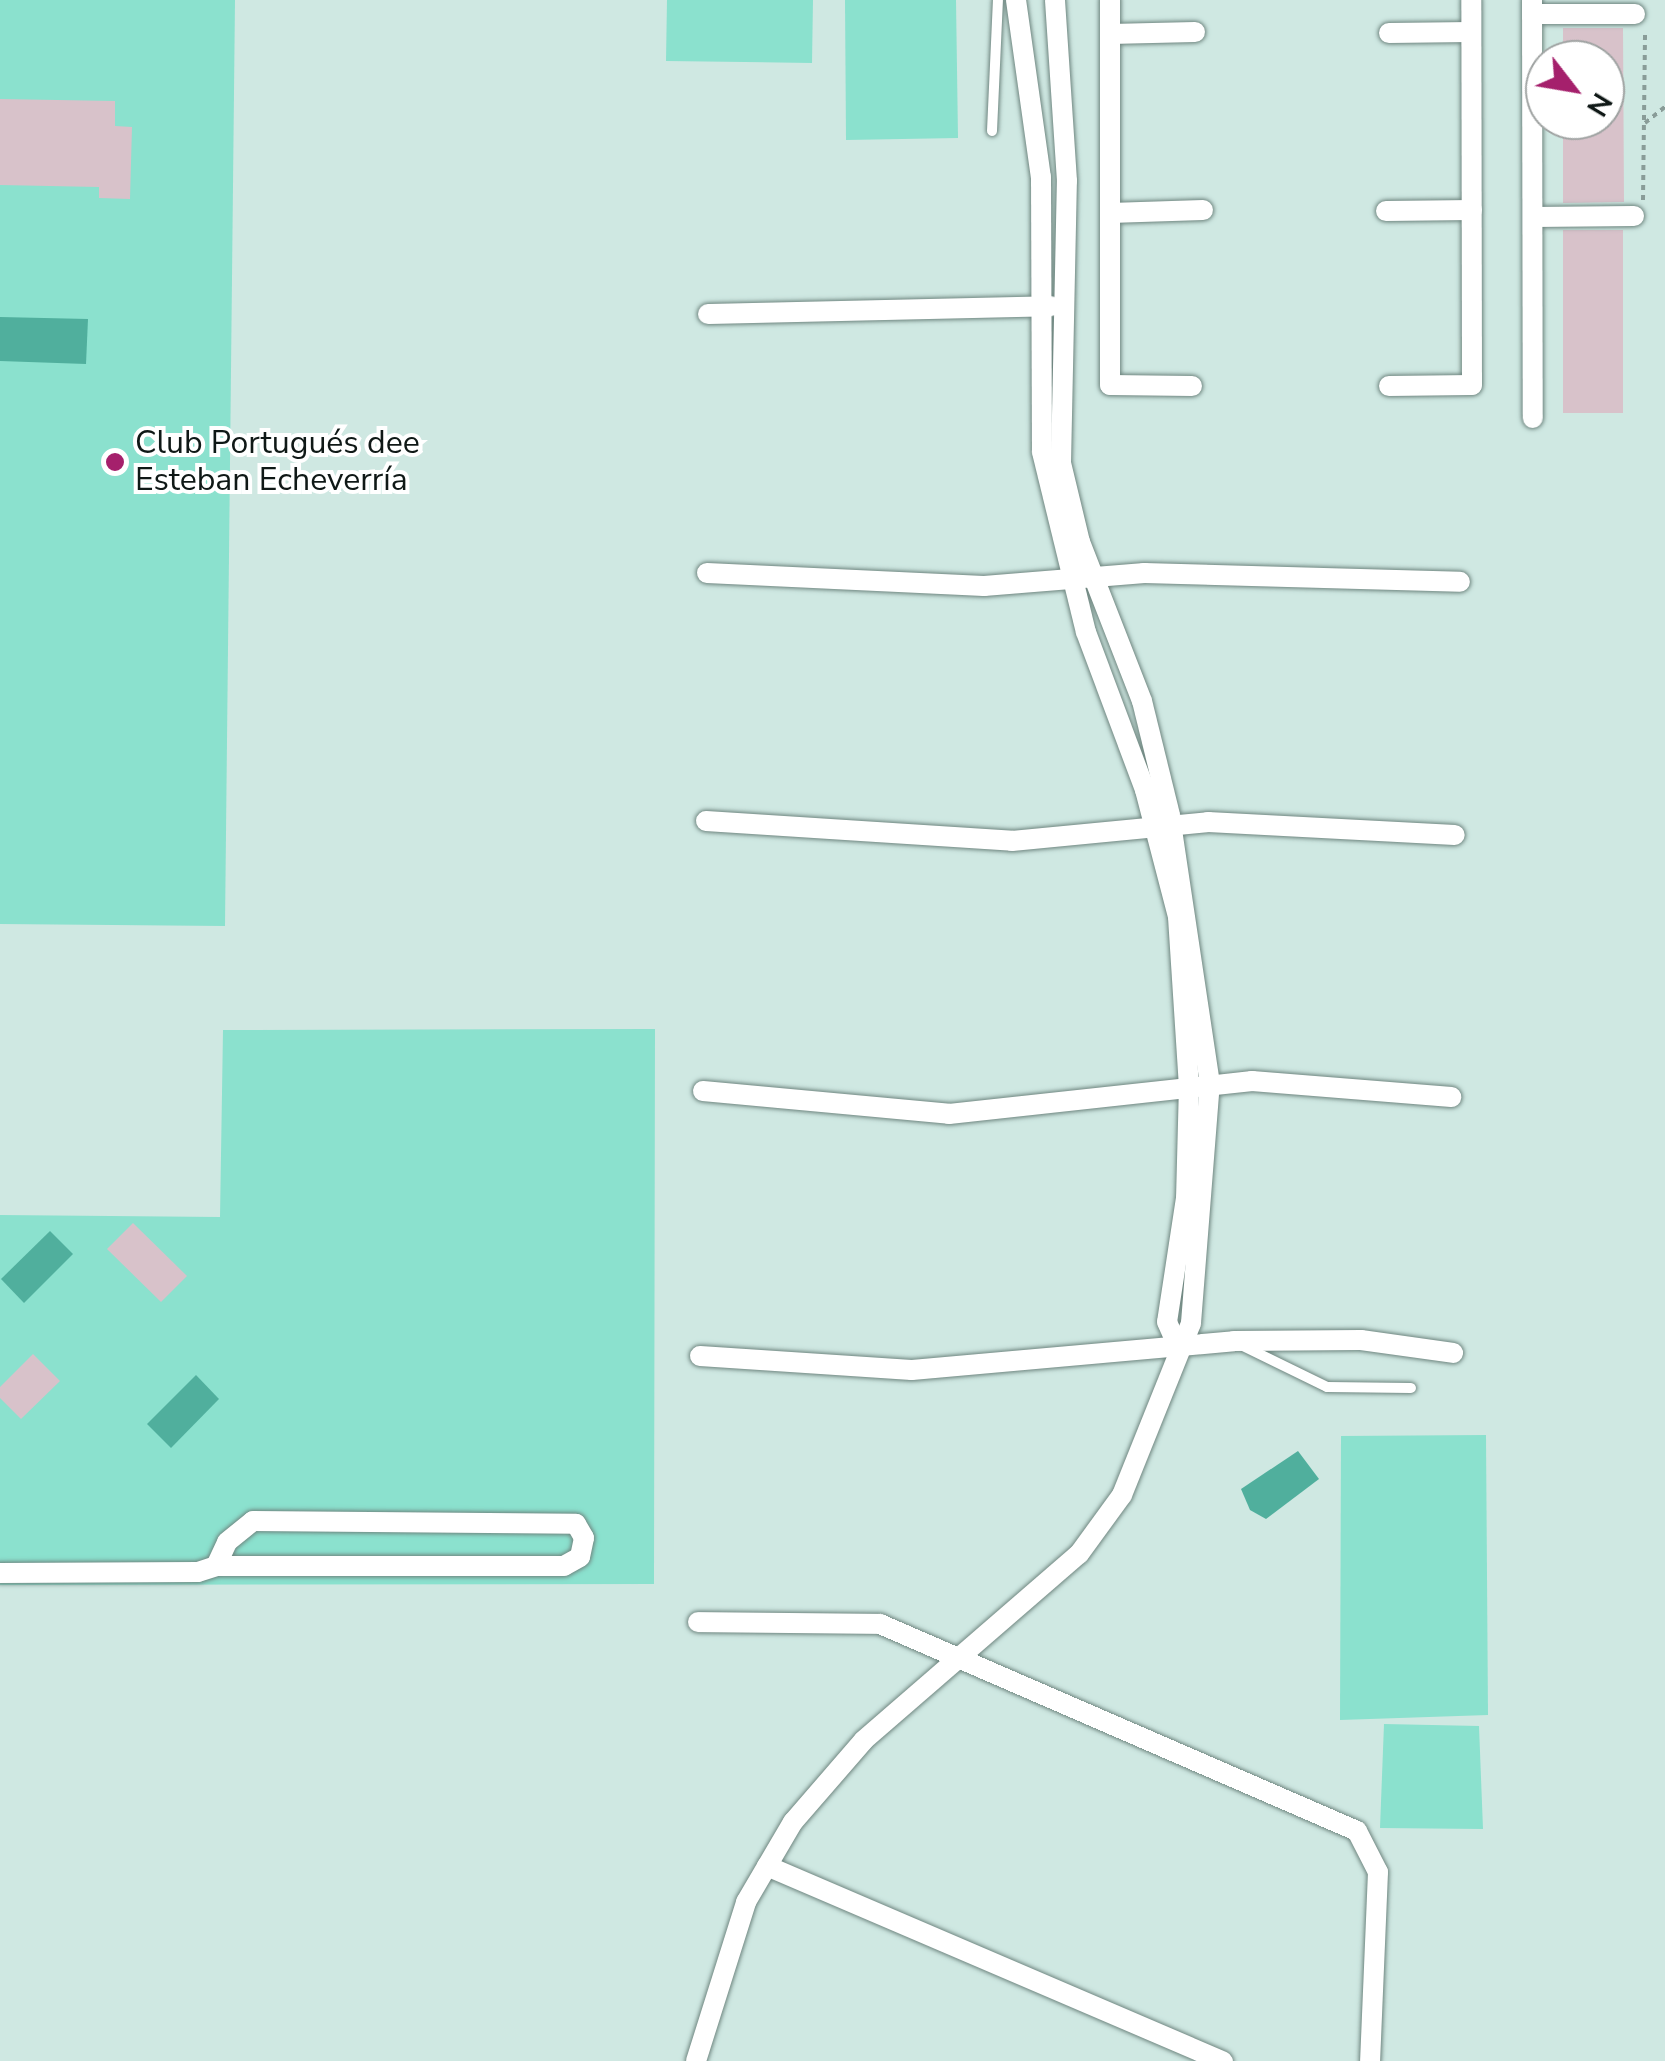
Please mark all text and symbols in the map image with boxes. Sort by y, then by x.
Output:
north arrow [1525,40,1625,140]
text: N [1577,86,1621,123]
place label: Club Portugués dee Esteban Echeverría [135,425,420,500]
marker: Club Portugués dee Esteban Echeverría [104,451,126,473]

